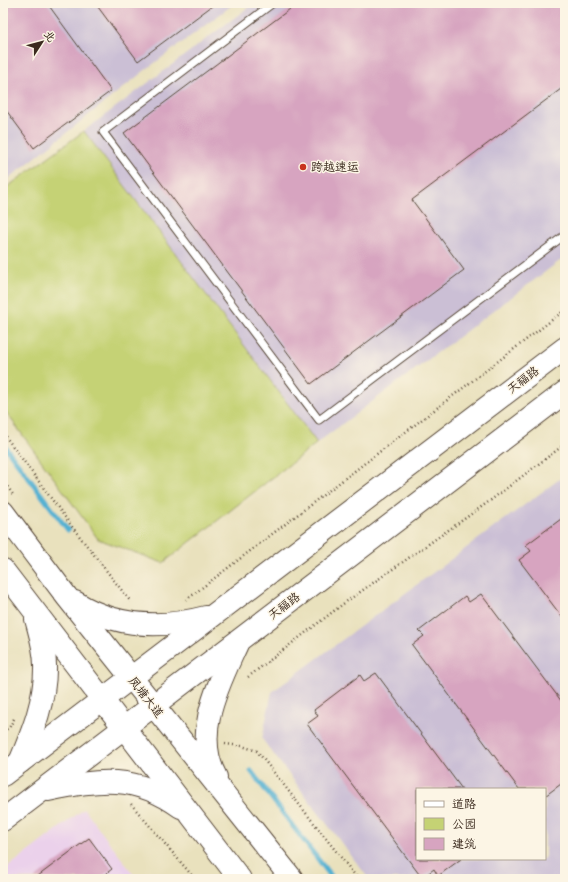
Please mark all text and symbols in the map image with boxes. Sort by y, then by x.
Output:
north arrow [22,22,62,62]
text: 北 [41,28,58,45]
place label: 跨越速运 [311,160,359,175]
marker: 跨越速运 [298,162,308,172]
street label: 天福路 [504,364,542,397]
street label: 天福路 [265,590,303,623]
street label: 凤塘大道 [125,674,166,721]
legend [416,788,546,860]
text: 道路 [452,797,476,812]
text: 公园 [452,817,476,832]
text: 建筑 [452,837,476,852]

